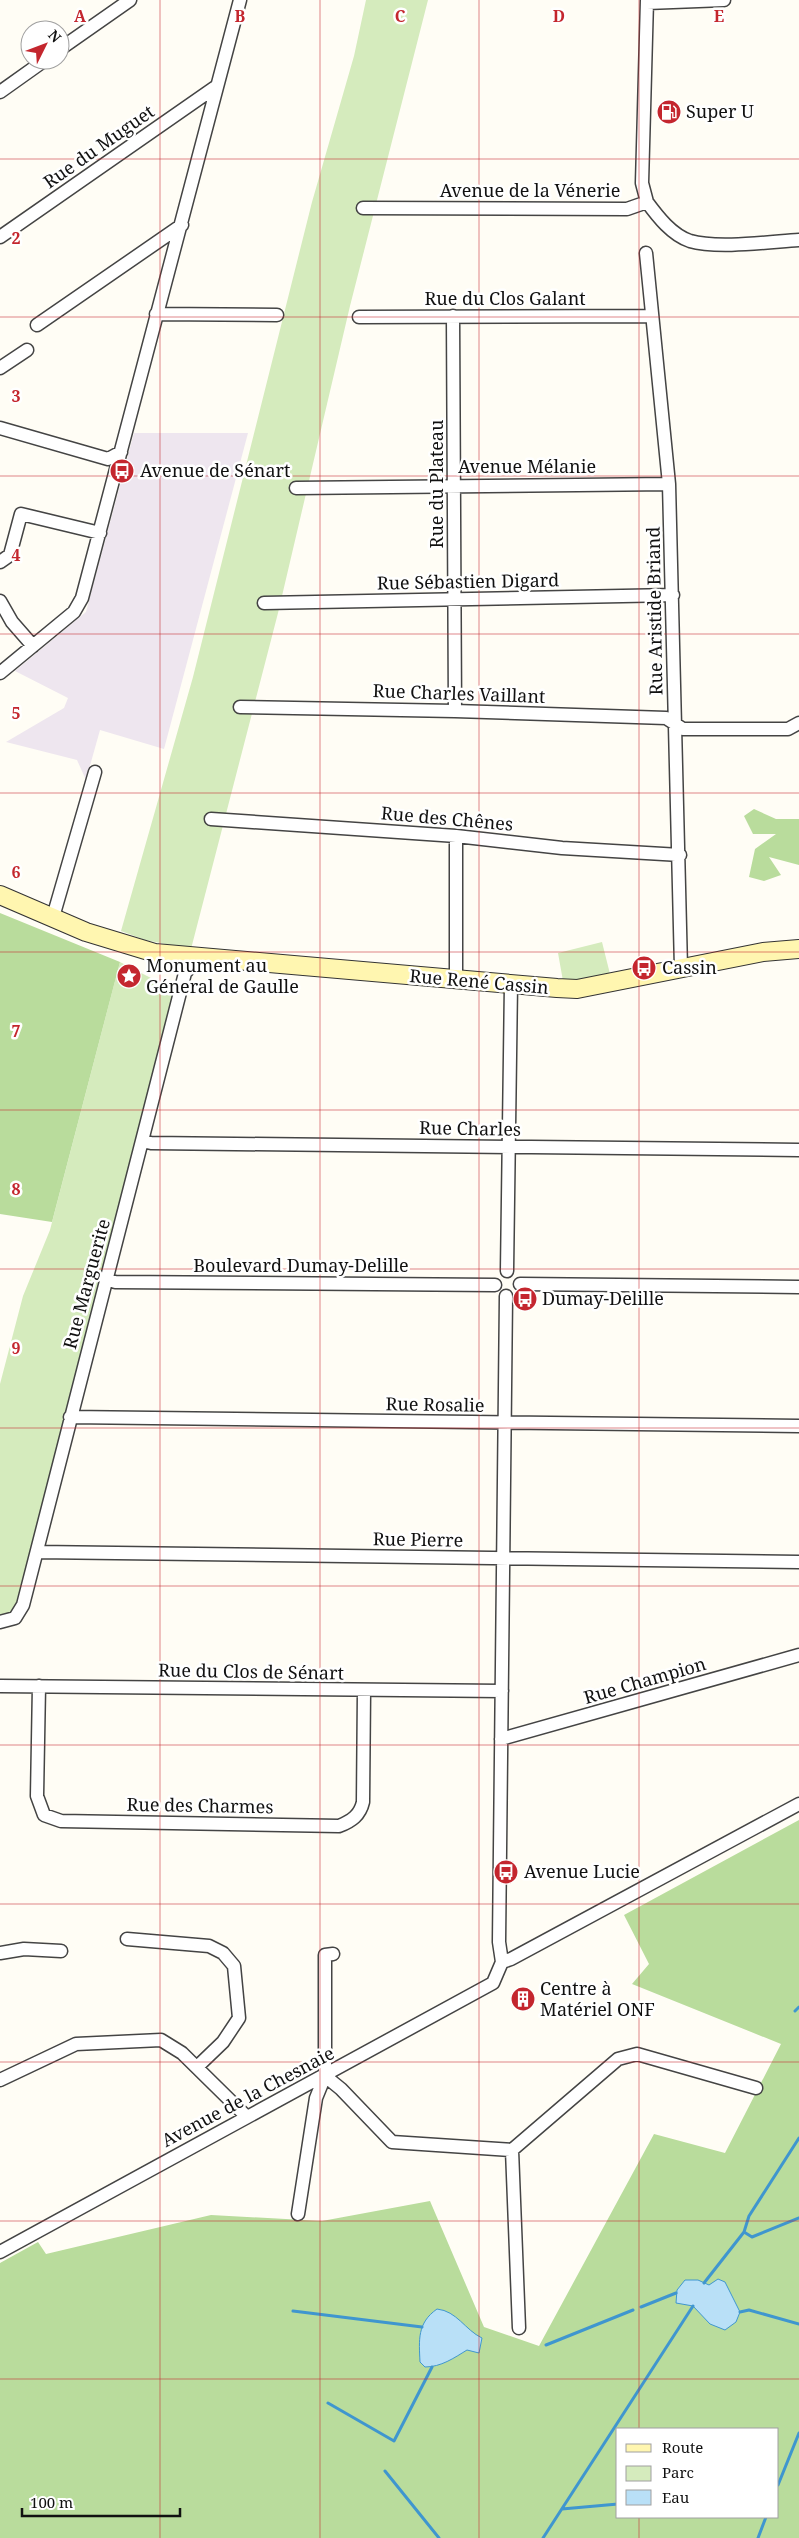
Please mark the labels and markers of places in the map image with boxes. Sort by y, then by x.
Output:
fuel station icon: Super U [656,99,682,125]
place label: Super U [686,99,754,123]
bus stop icon: Avenue de Sénart [109,458,135,484]
place label: Avenue de Sénart [140,458,290,482]
place label: Monument au Géneral de Gaulle [146,953,299,998]
bus stop icon: Cassin [631,955,657,981]
place label: Cassin [662,955,717,979]
place icon: Monument au Géneral de Gaulle [116,963,142,989]
bus stop icon: Dumay-Delille [512,1286,538,1312]
place label: Dumay-Delille [542,1286,664,1310]
bus stop icon: Avenue Lucie [493,1859,519,1885]
place label: Avenue Lucie [524,1859,640,1883]
place label: Centre à Matériel ONF [540,1976,655,2021]
building icon: Centre à Matériel ONF [510,1986,536,2012]

